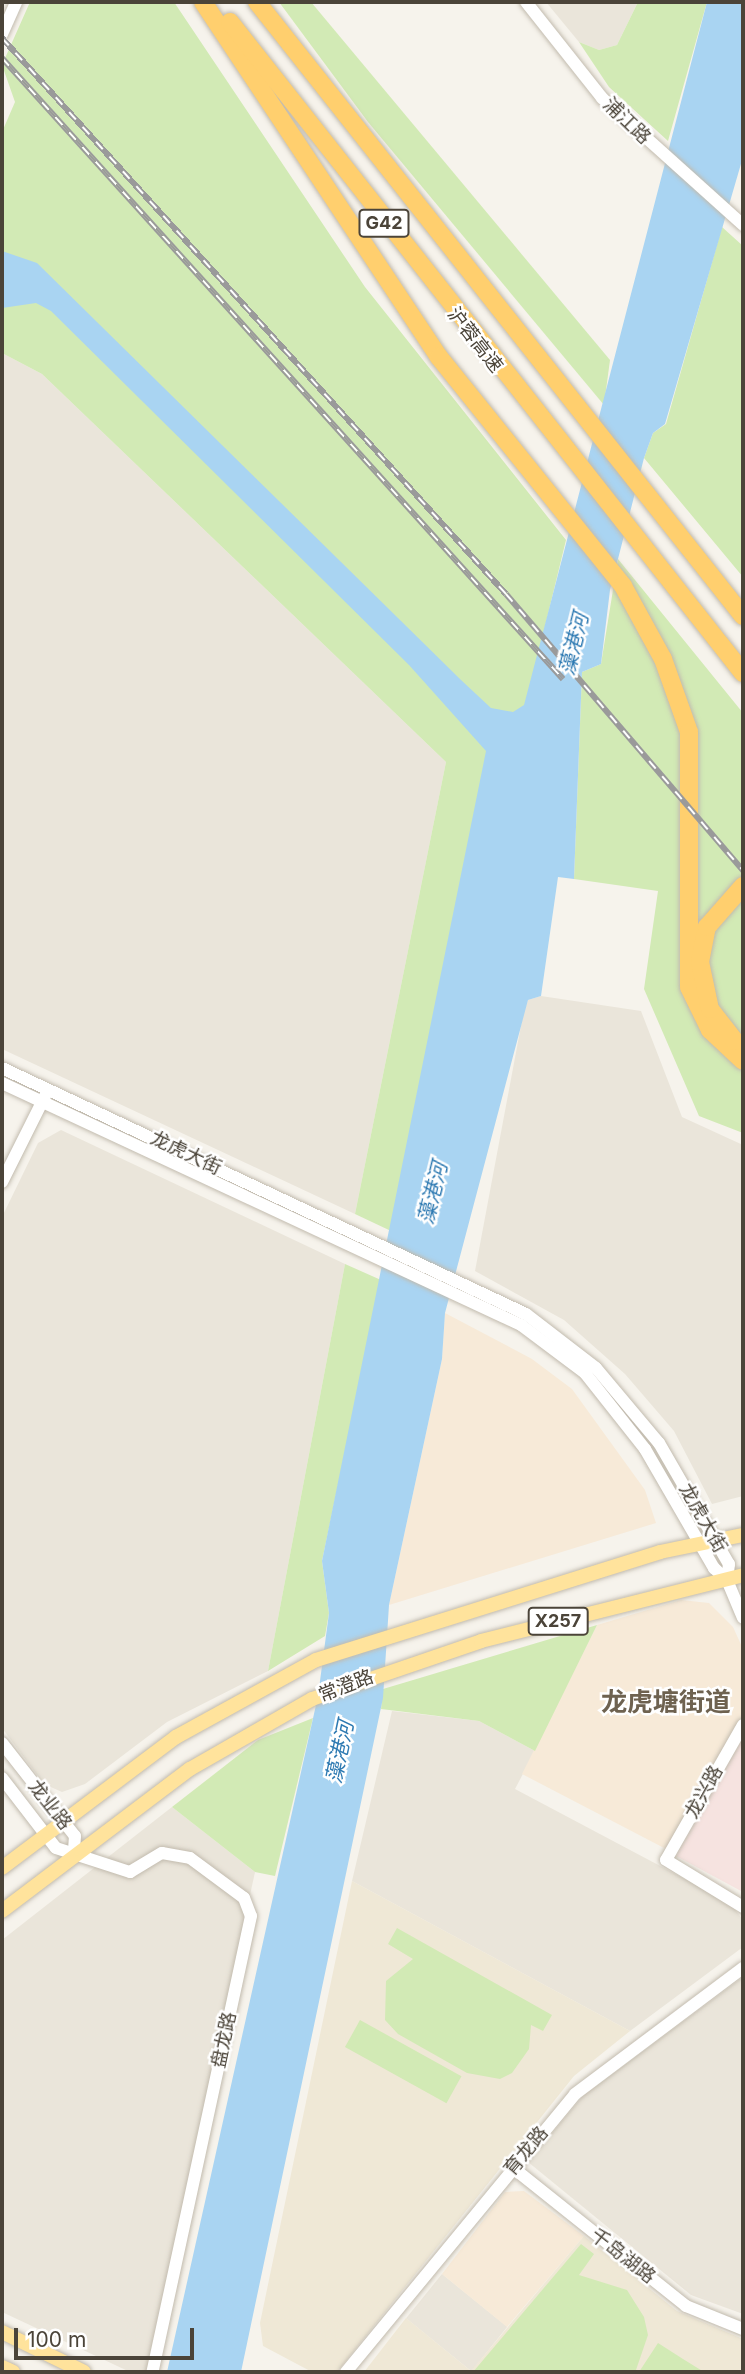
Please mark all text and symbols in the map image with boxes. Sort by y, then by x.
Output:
street label: 浦江路 [599,93,655,149]
road number: G42 [358,208,410,238]
street label: 沪蓉高速 [443,303,507,377]
water label: 藻港河 [554,610,594,678]
street label: 龙虎大街 [147,1127,225,1179]
water label: 藻港河 [413,1159,453,1227]
street label: 龙虎大街 [674,1479,732,1557]
road number: X257 [526,1606,590,1636]
street label: 常澄路 [315,1665,377,1707]
district label: 龙虎塘街道 [601,1686,731,1718]
water label: 藻港河 [321,1719,359,1785]
street label: 龙兴路 [680,1762,728,1822]
street label: 龙业路 [23,1776,77,1834]
street label: 盘龙路 [207,2010,241,2070]
street label: 育龙路 [499,2122,553,2180]
street label: 千岛湖路 [586,2224,660,2288]
scale bar [18,2314,198,2358]
text: 100 m [27,2327,86,2352]

